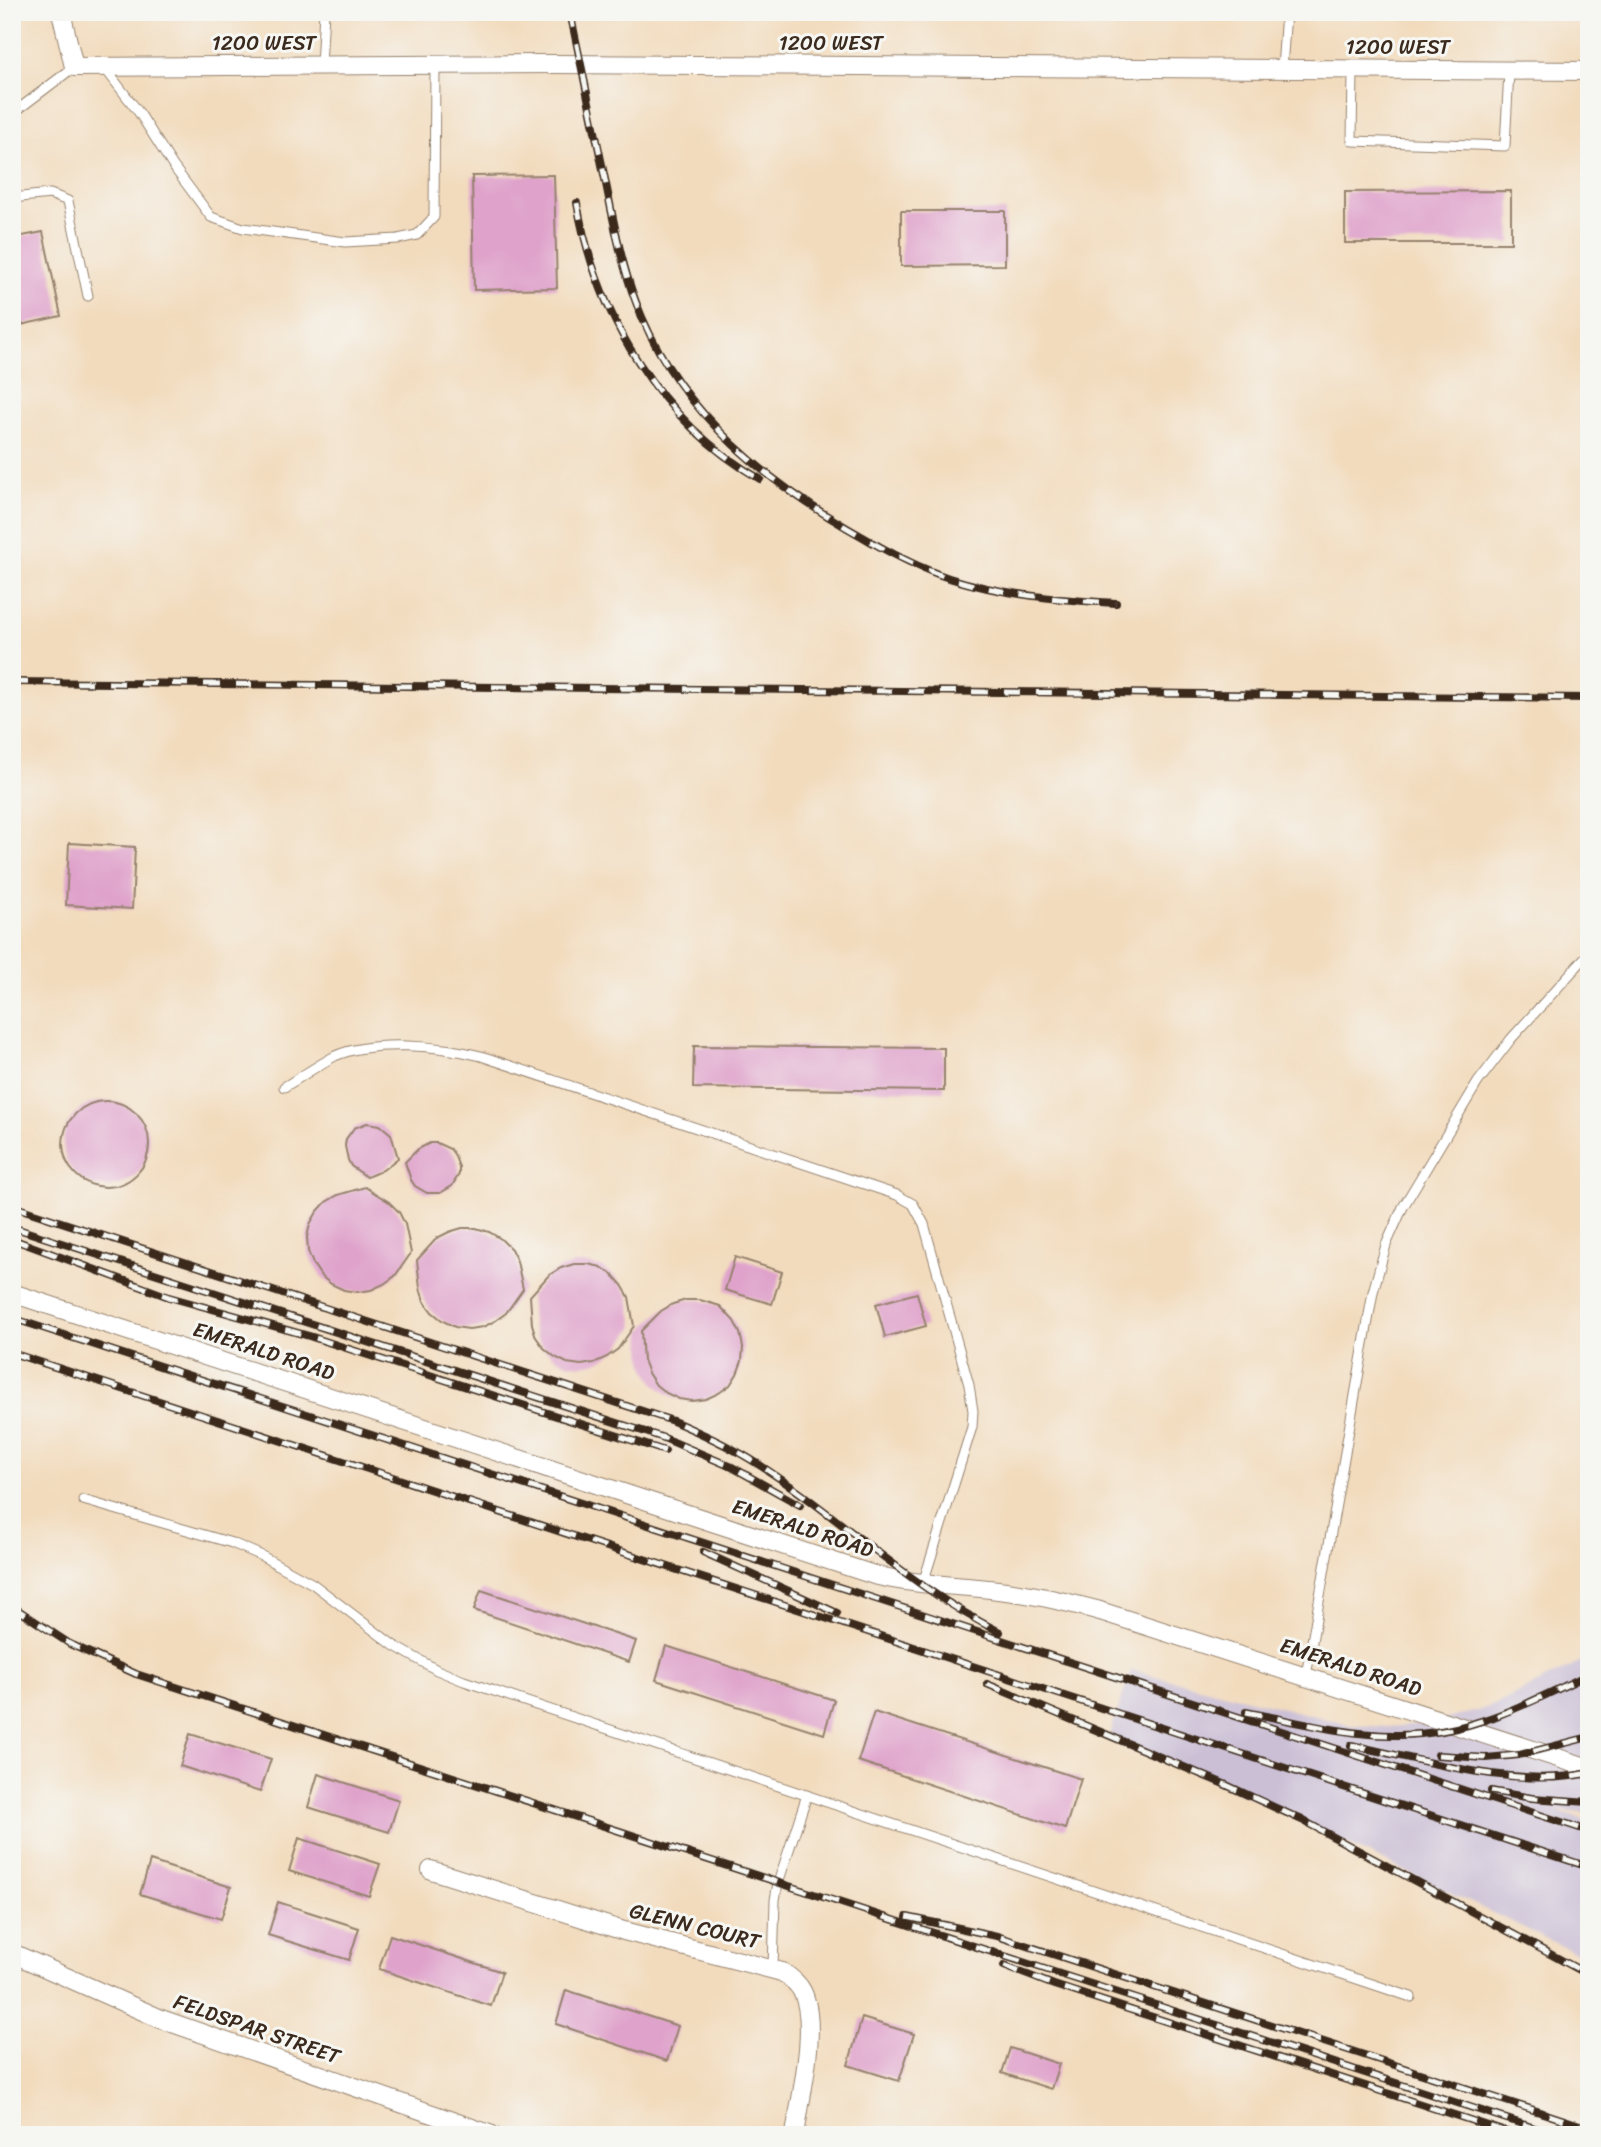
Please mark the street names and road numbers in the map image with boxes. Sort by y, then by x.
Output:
street label: 1200 WEST [212,24,318,62]
street label: 1200 WEST [779,24,885,62]
street label: 1200 WEST [1346,28,1452,66]
street label: EMERALD ROAD [188,1310,340,1392]
street label: EMERALD ROAD [727,1487,879,1569]
street label: EMERALD ROAD [1275,1626,1427,1708]
street label: GLENN COURT [626,1891,766,1961]
street label: FELDSPAR STREET [168,1983,347,2076]

